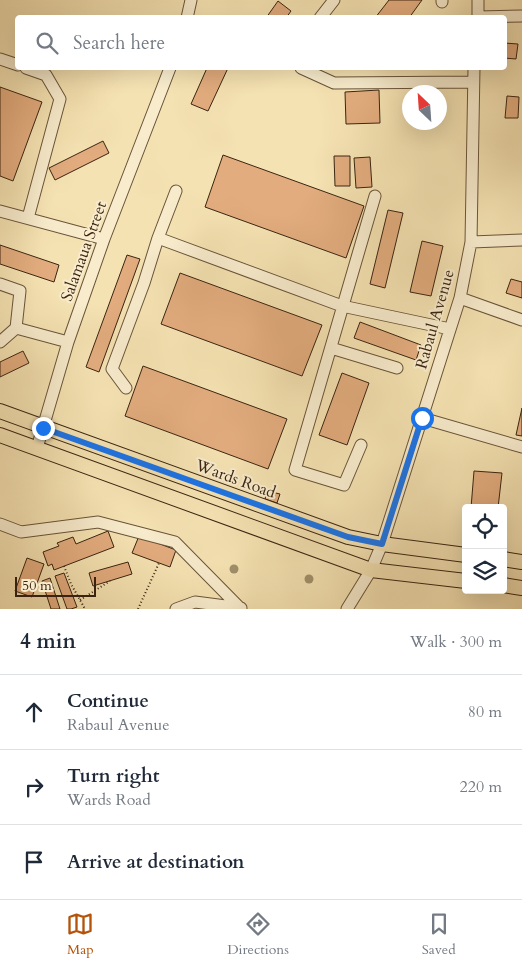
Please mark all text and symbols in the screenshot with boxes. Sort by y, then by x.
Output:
search box [15,15,507,70]
icon: search [33,29,61,57]
text: Search here [73,30,165,56]
north arrow [402,85,447,130]
street label: Salamaua Street [56,198,112,304]
street label: Rabaul Avenue [410,267,460,372]
route start [411,407,434,430]
route end [32,417,55,440]
street label: Wards Road [192,454,279,504]
map controls [462,504,507,594]
button: locate [462,504,507,549]
button: layers [462,549,507,594]
scale bar [15,574,96,597]
text: 50 m [22,576,52,595]
text: 4 min [20,627,76,656]
text: Walk · 300 m [410,631,502,653]
text: Continue [67,688,149,714]
icon: ahead [20,698,48,726]
text: 80 m [468,701,502,723]
text: Rabaul Avenue [67,714,170,736]
text: Turn right [67,763,159,789]
icon: right [20,773,48,801]
text: 220 m [460,776,502,798]
text: Wards Road [67,789,151,811]
icon: arrive [20,848,48,876]
text: Arrive at destination [67,849,244,875]
tab: Map [66,910,94,959]
tab: Directions [227,910,289,959]
tab: Saved [422,910,456,959]

